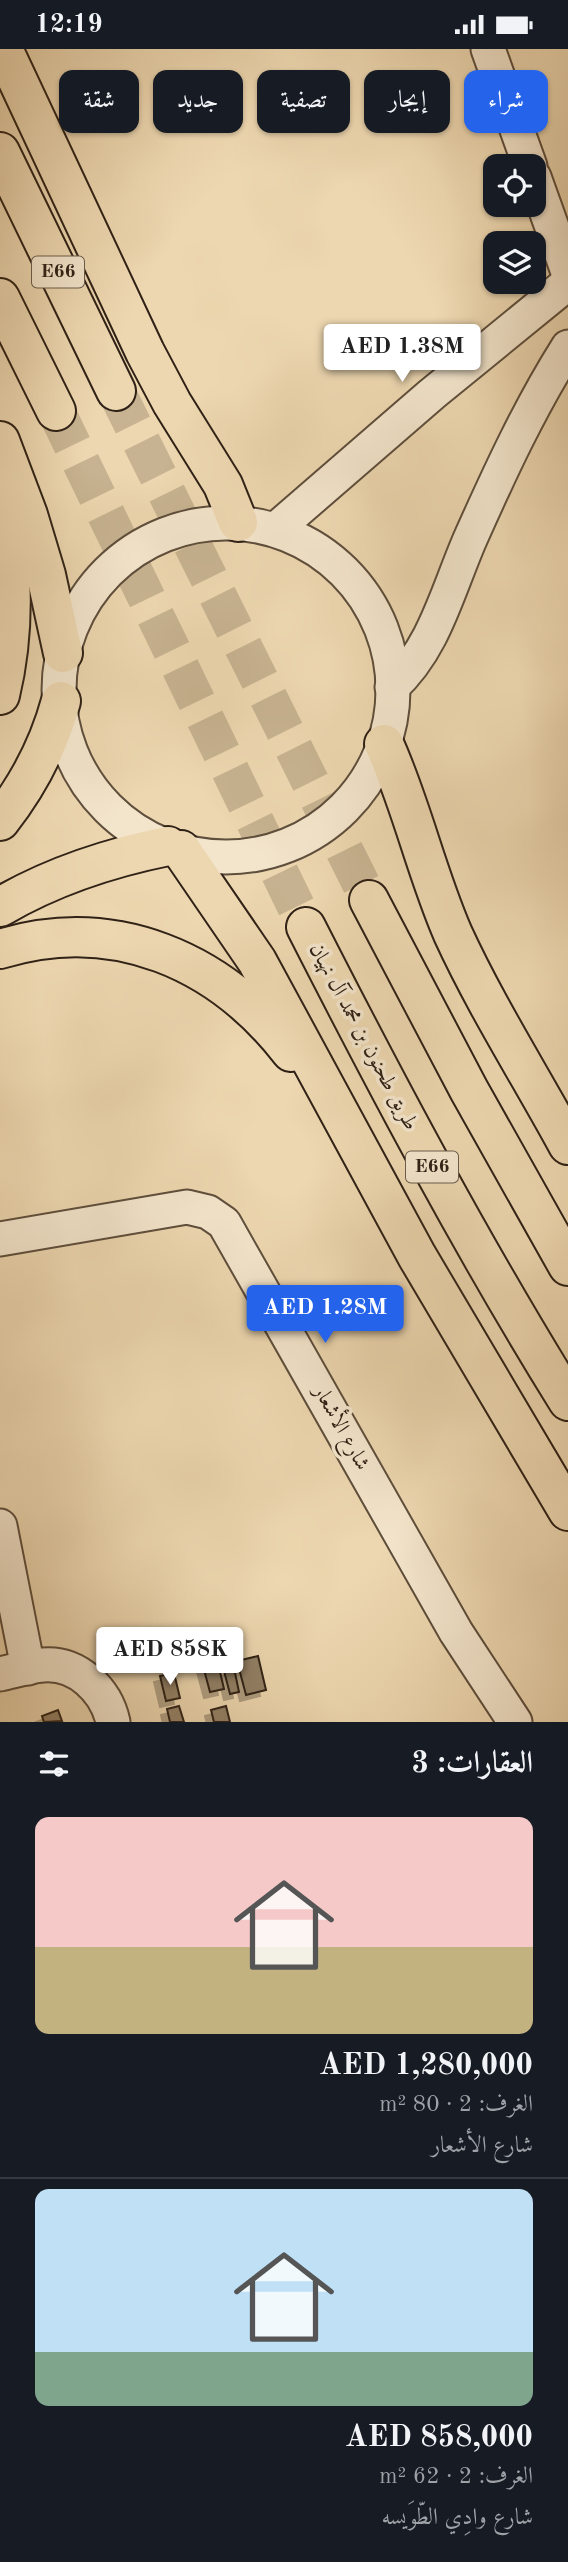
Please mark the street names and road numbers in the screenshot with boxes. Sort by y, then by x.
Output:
road number: E66 [32,257,84,287]
street label: طريق طحنون بن محمد آل نهيان [303,938,425,1135]
road number: E66 [406,1151,458,1183]
street label: شارع الأشعار [303,1377,378,1477]

